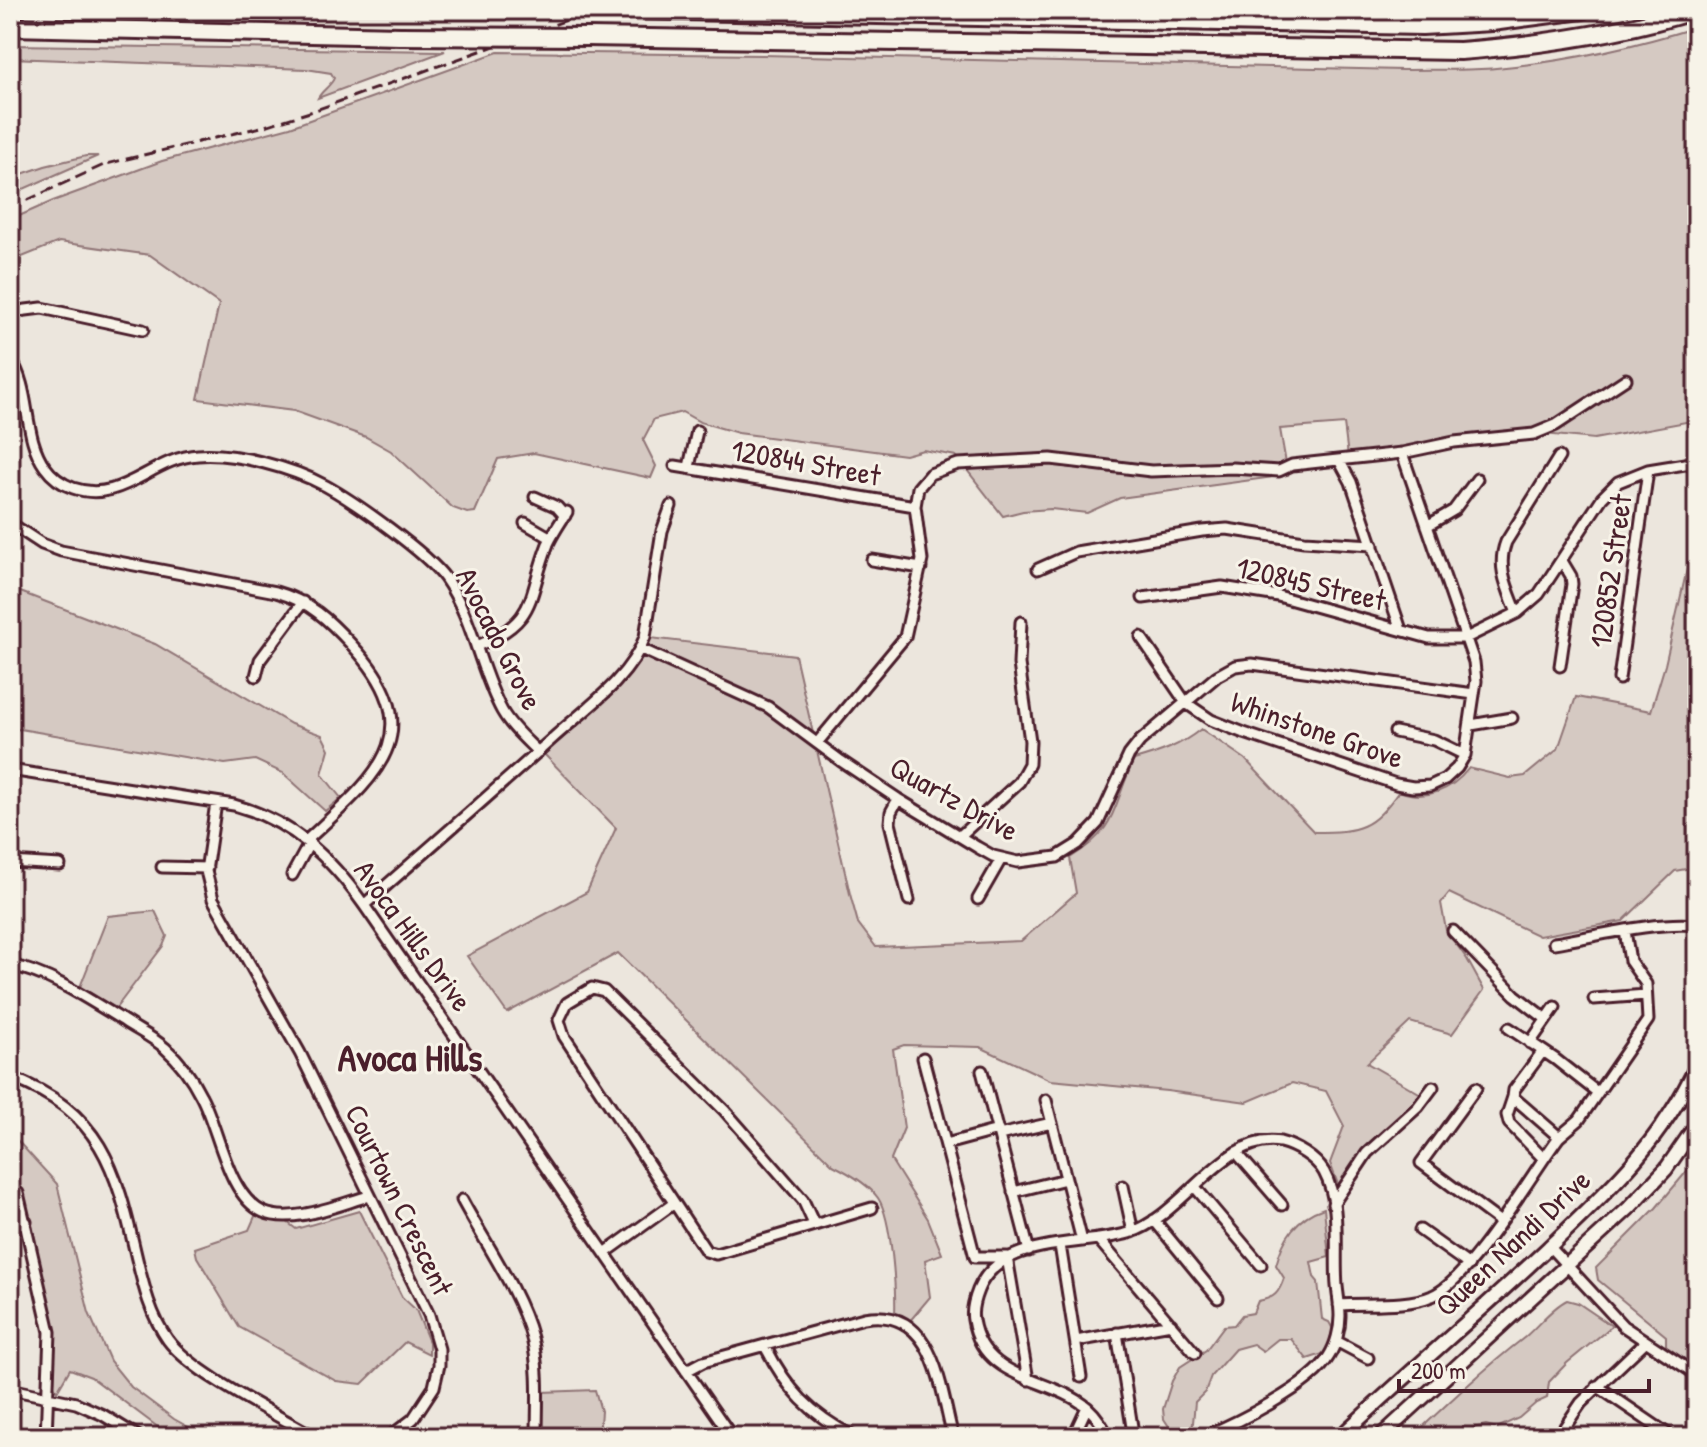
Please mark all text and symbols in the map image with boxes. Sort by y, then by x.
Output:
street label: 120844 Street [729,429,884,495]
street label: 120852 Street [1579,491,1641,650]
street label: 120845 Street [1233,546,1390,620]
street label: Avocado Grove [447,560,553,717]
street label: Whinstone Grove [1226,681,1409,777]
street label: Quartz Drive [883,746,1026,850]
street label: Avoca Hills Drive [345,852,482,1019]
district label: Avoca Hills [338,1031,483,1083]
street label: Courtown Crescent [336,1097,464,1302]
street label: Queen Nandi Drive [1426,1160,1599,1325]
scale bar [1399,1343,1649,1393]
text: 200 m [1411,1354,1466,1386]

